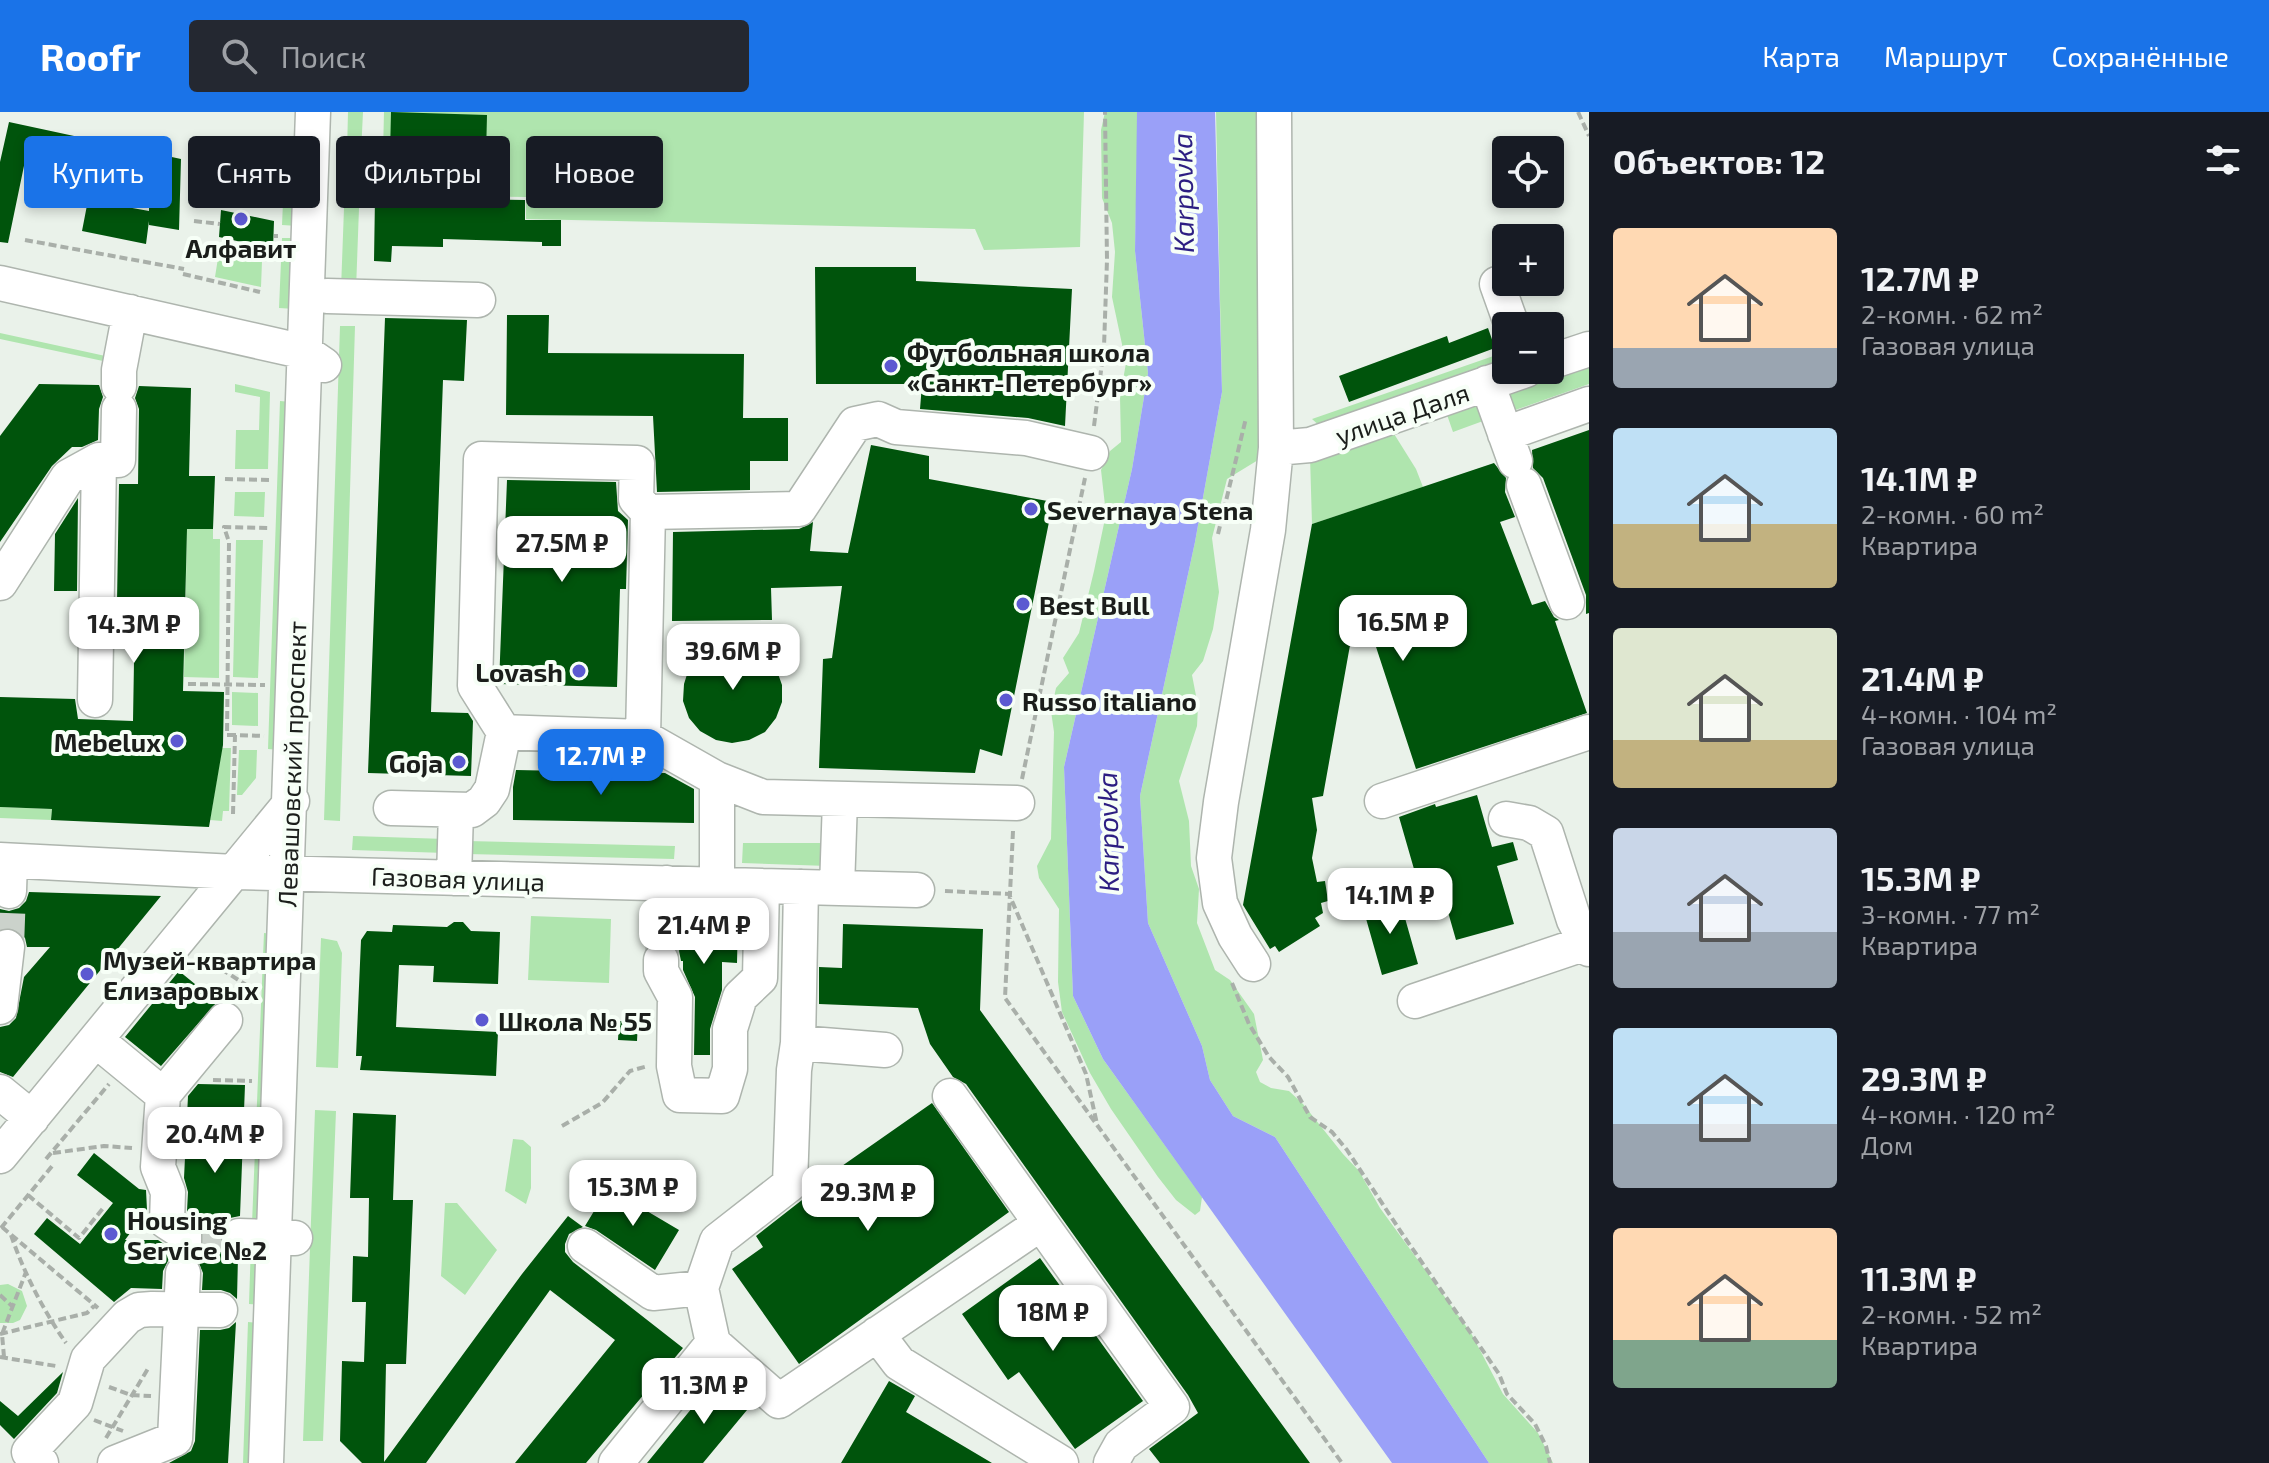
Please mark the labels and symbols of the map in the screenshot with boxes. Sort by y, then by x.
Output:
water label: Karpovka [1164,132,1200,254]
marker: Алфавит [232,210,250,228]
place label: Алфавит [186,232,296,263]
place label: Футбольная школа «Санкт-Петербург» [907,336,1152,397]
marker: Футбольная школа «Санкт-Петербург» [882,357,900,375]
street label: улица Даля [1331,376,1473,451]
place label: Severnaya Stena [1047,494,1253,526]
marker: Severnaya Stena [1022,500,1040,518]
pin: 27.5M ₽ [488,516,636,584]
place label: Best Bull [1039,589,1150,620]
marker: Best Bull [1014,595,1032,613]
pin: 16.5M ₽ [1329,595,1477,663]
pin: 14.3M ₽ [60,597,208,665]
street label: Левашовский проспект [271,620,311,908]
pin: 39.6M ₽ [659,624,807,692]
place label: Lovash [475,656,563,687]
marker: Lovash [570,662,588,680]
place label: Russo italiano [1022,685,1197,716]
marker: Russo italiano [997,691,1015,709]
place label: Mebelux [54,726,161,757]
pin: 12.7M ₽ [527,729,675,797]
marker: Mebelux [168,732,186,750]
place label: Goja [389,747,443,778]
marker: Goja [450,753,468,771]
water label: Karpovka [1089,771,1125,893]
street label: Газовая улица [371,859,545,898]
pin: 14.1M ₽ [1316,868,1464,936]
pin: 21.4M ₽ [630,898,778,966]
place label: Музей-квартира Елизаровых [103,944,316,1005]
marker: Музей-квартира Елизаровых [78,965,96,983]
place label: Школа № 55 [498,1005,652,1036]
marker: Школа № 55 [473,1011,491,1029]
pin: 20.4M ₽ [141,1107,289,1175]
pin: 15.3M ₽ [559,1160,707,1228]
pin: 29.3M ₽ [794,1165,942,1233]
place label: Housing Service №2 [127,1204,267,1265]
marker: Housing Service №2 [102,1225,120,1243]
pin: 18M ₽ [997,1285,1109,1353]
pin: 11.3M ₽ [630,1358,778,1426]

